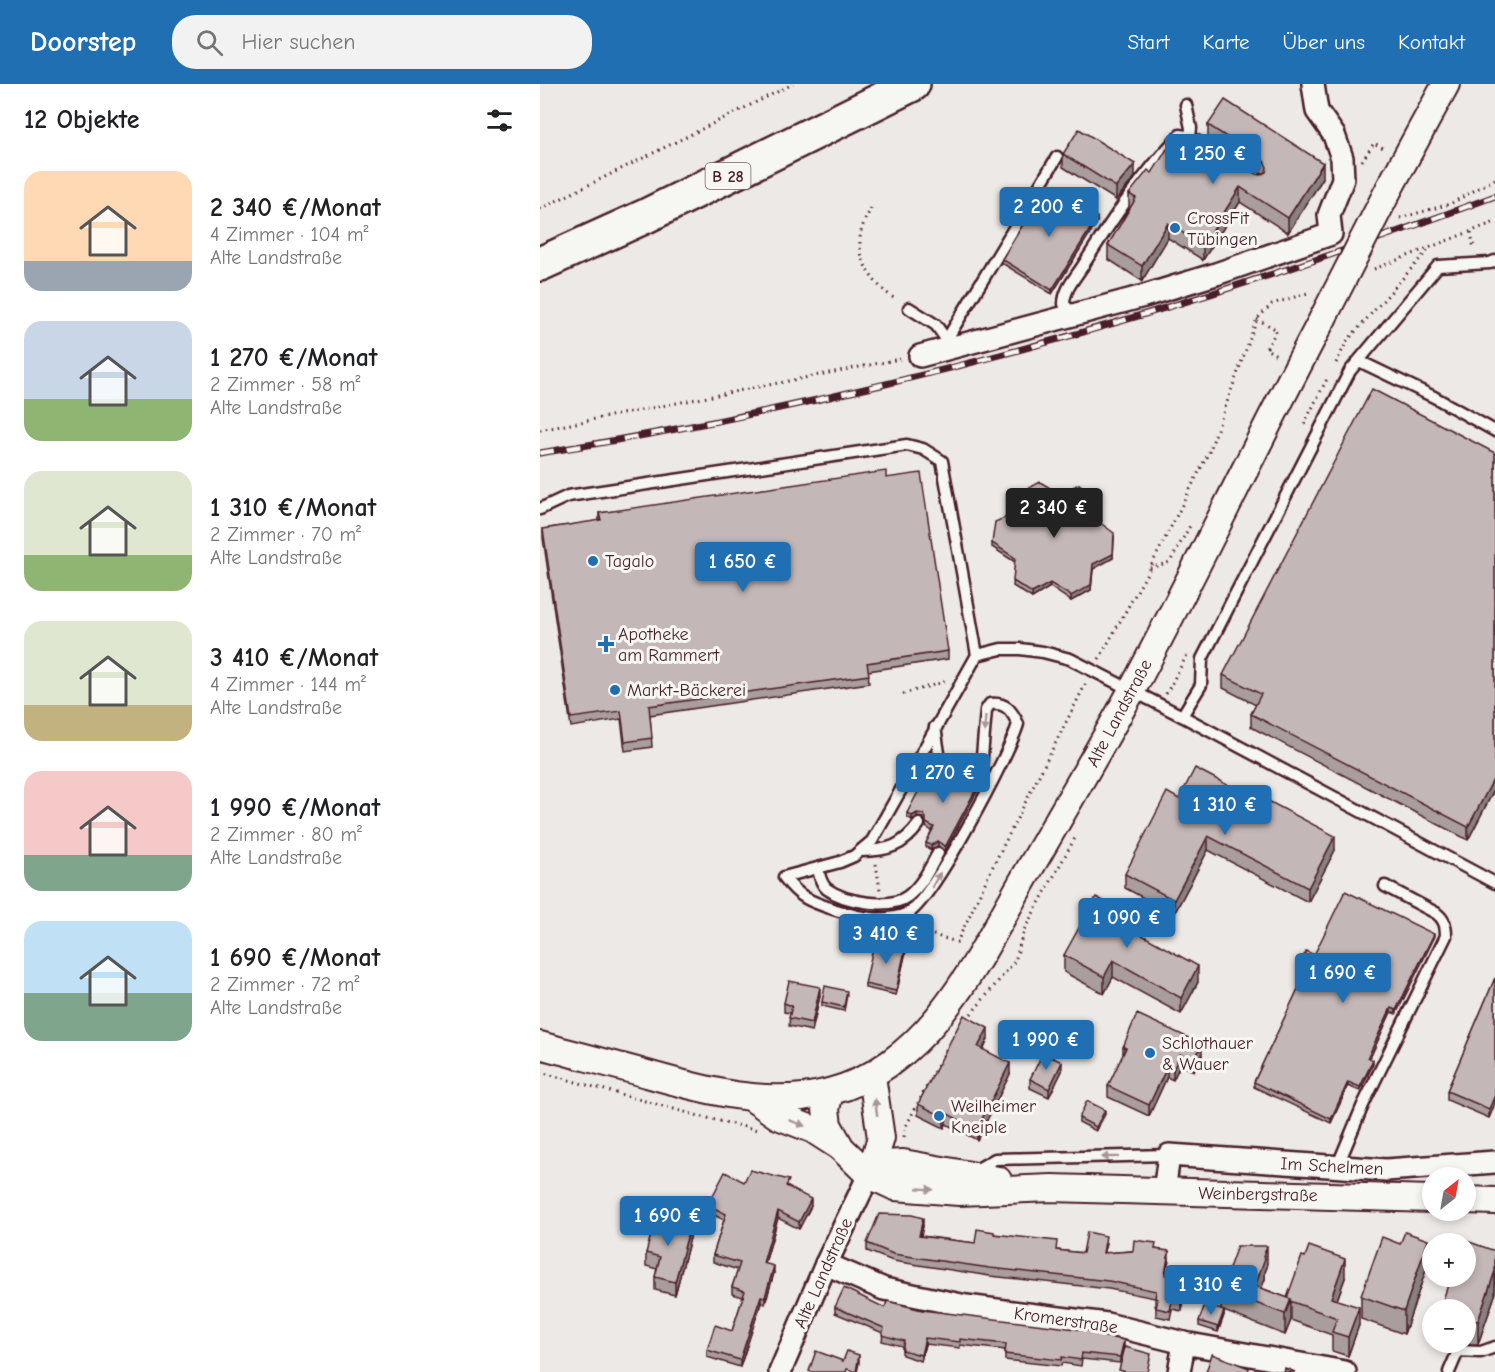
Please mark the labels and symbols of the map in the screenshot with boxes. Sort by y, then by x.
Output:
pin: 1 250 € [1158,134,1268,185]
road number: B 28 [706,163,750,189]
pin: 2 200 € [994,187,1104,238]
place label: CrossFit Tübingen [1187,208,1258,250]
marker: CrossFit Tübingen [1168,221,1182,235]
pin: 2 340 € [999,488,1109,539]
pin: 1 650 € [688,542,798,593]
place label: Tagalo [605,551,654,572]
marker: Tagalo [586,554,600,568]
place label: Apotheke am Rammert [618,624,720,666]
marker: Apotheke am Rammert [599,637,613,651]
street label: Alte Landstraße [1082,656,1157,771]
place label: Markt-Bäckerei [627,680,746,701]
marker: Markt-Bäckerei [608,683,622,697]
one-way arrow [981,714,990,733]
pin: 1 270 € [888,753,998,804]
pin: 1 310 € [1170,785,1280,836]
one-way arrow [931,871,941,888]
pin: 1 090 € [1072,898,1182,949]
pin: 3 410 € [831,914,941,965]
pin: 1 690 € [1288,953,1398,1004]
pin: 1 990 € [991,1020,1101,1071]
place label: Schlothauer & Wauer [1162,1033,1254,1075]
marker: Schlothauer & Wauer [1143,1046,1157,1060]
place label: Weilheimer Kneiple [951,1096,1037,1138]
one-way arrow [872,1098,881,1117]
marker: Weilheimer Kneiple [932,1109,946,1123]
one-way arrow [788,1118,806,1128]
one-way arrow [1101,1152,1120,1161]
street label: Im Schelmen [1280,1153,1384,1180]
north arrow [1422,1167,1476,1221]
street label: Weinbergstraße [1198,1183,1318,1206]
one-way arrow [915,1184,934,1194]
pin: 1 690 € [613,1196,723,1247]
street label: Alte Landstraße [790,1215,857,1332]
pin: 1 310 € [1156,1265,1266,1316]
street label: Kromerstraße [1013,1303,1119,1338]

